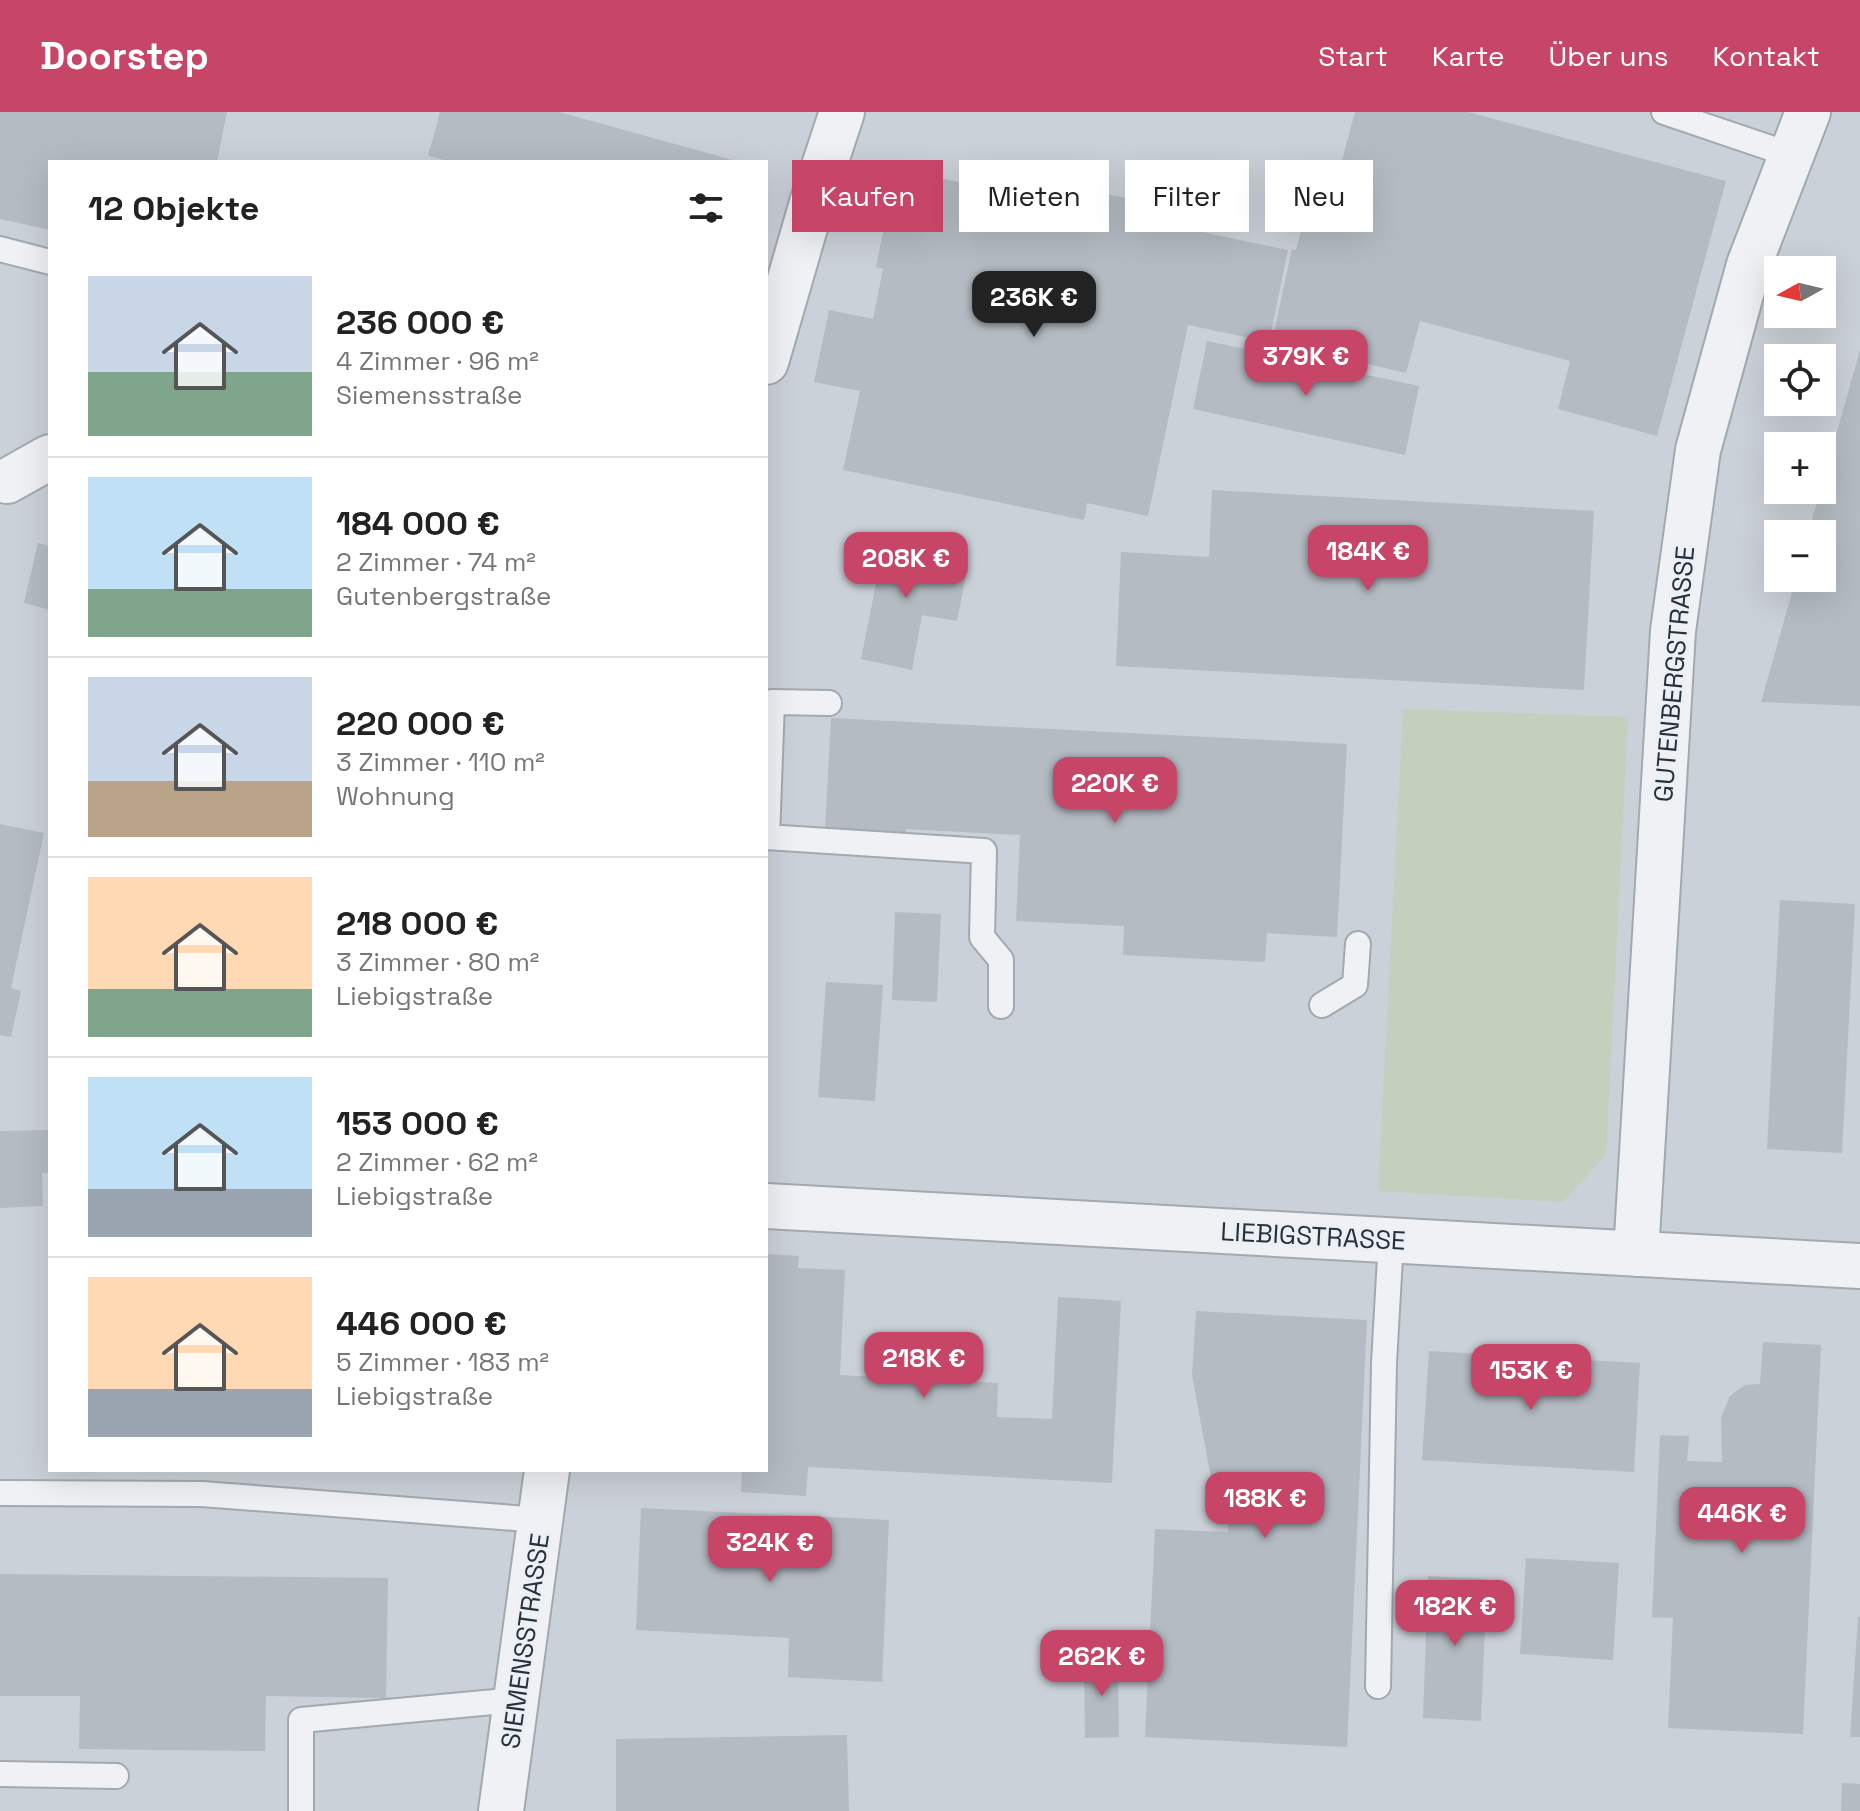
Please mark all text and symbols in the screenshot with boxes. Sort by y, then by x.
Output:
text: Doorstep [40,32,209,80]
text: Start [1318,38,1388,74]
text: Karte [1432,38,1504,74]
text: Über uns [1548,38,1669,74]
text: Kontakt [1713,38,1820,74]
chip: Kaufen [792,160,943,232]
chip: Mieten [959,160,1109,232]
chip: Filter [1125,160,1249,232]
chip: Neu [1265,160,1373,232]
icon: filters [684,186,728,230]
text: 12 Objekte [88,187,259,230]
north arrow [1764,256,1836,328]
map controls [1764,256,1836,592]
pin: 236K € [969,271,1099,339]
text: 236K € [990,280,1078,314]
text: 236 000 € [336,301,504,344]
icon: home [152,308,248,404]
pin: 379K € [1241,330,1371,398]
text: 379K € [1263,339,1349,373]
text: 4 Zimmer · 96 m² [336,344,539,378]
button: locate [1764,344,1836,416]
text: Siemensstraße [336,378,523,412]
button: + [1764,432,1836,504]
text: 184 000 € [336,502,500,545]
icon: home [152,509,248,605]
button: − [1764,520,1836,592]
pin: 184K € [1303,525,1433,593]
pin: 208K € [841,532,971,600]
text: 184K € [1326,534,1410,568]
text: 208K € [862,541,950,575]
text: 2 Zimmer · 74 m² [336,545,536,579]
street label: GUTENBERGSTRASSE [1646,545,1702,803]
text: Gutenbergstraße [336,579,551,613]
text: 220 000 € [336,702,505,745]
icon: home [152,709,248,805]
text: 3 Zimmer · 110 m² [336,745,545,779]
pin: 220K € [1050,757,1180,825]
text: 220K € [1071,766,1159,800]
text: Wohnung [336,779,455,813]
text: 218 000 € [336,902,498,945]
icon: home [152,909,248,1005]
text: 3 Zimmer · 80 m² [336,945,539,979]
text: Liebigstraße [336,979,493,1013]
text: 153 000 € [336,1102,499,1145]
icon: home [152,1109,248,1205]
text: 2 Zimmer · 62 m² [336,1145,538,1179]
text: Liebigstraße [336,1179,493,1213]
street label: LIEBIGSTRASSE [1219,1214,1407,1258]
text: 446 000 € [336,1302,507,1345]
icon: home [152,1309,248,1405]
pin: 218K € [859,1332,989,1400]
text: 218K € [882,1341,966,1375]
pin: 153K € [1466,1344,1596,1412]
text: 5 Zimmer · 183 m² [336,1345,549,1379]
text: 153K € [1489,1353,1573,1387]
text: Liebigstraße [336,1379,493,1413]
pin: 188K € [1200,1472,1330,1540]
text: 188K € [1223,1481,1307,1515]
pin: 446K € [1677,1487,1807,1555]
text: 446K € [1697,1496,1787,1530]
pin: 324K € [705,1516,835,1584]
text: 324K € [726,1525,814,1559]
street label: SIEMENSSTRASSE [493,1531,557,1751]
pin: 182K € [1390,1580,1520,1648]
text: 182K € [1413,1589,1497,1623]
pin: 262K € [1037,1630,1167,1698]
text: 262K € [1058,1639,1146,1673]

